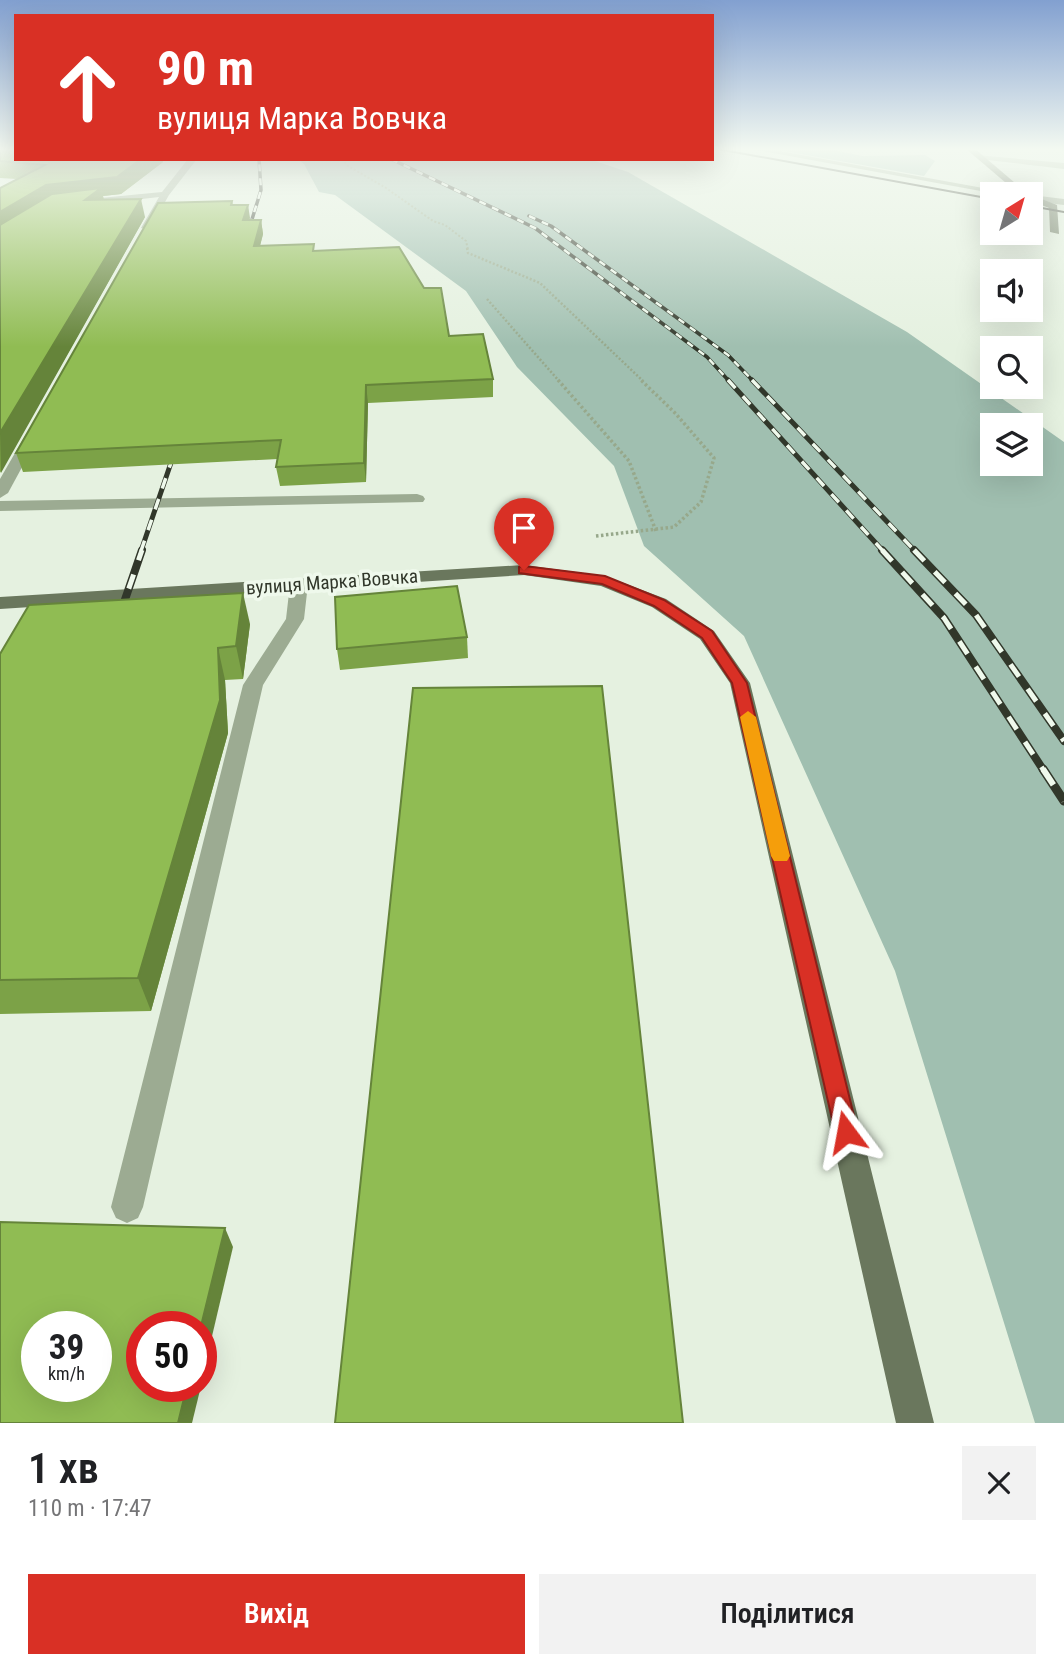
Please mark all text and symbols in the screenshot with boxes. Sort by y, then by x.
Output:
text: 90 m [157,40,254,97]
icon: ahead [42,42,133,133]
text: вулиця Марка Вовчка [157,99,447,137]
north arrow [980,182,1043,245]
map controls [980,182,1043,476]
button: sound [980,259,1043,322]
button: search [980,336,1043,399]
button: layers [980,413,1043,476]
pin [494,498,554,570]
icon: arrive [505,509,543,547]
street label: вулиця Марка Вовчка [245,565,419,599]
position arrow [809,1095,883,1169]
speed limit sign: 50 [126,1311,217,1402]
text: 39 [49,1327,84,1368]
text: km/h [48,1363,85,1384]
text: 1 хв [28,1444,99,1493]
button: close [962,1446,1036,1520]
text: 110 m · 17:47 [28,1495,152,1522]
button: Вихід [28,1574,525,1654]
button: Поділитися [539,1574,1036,1654]

